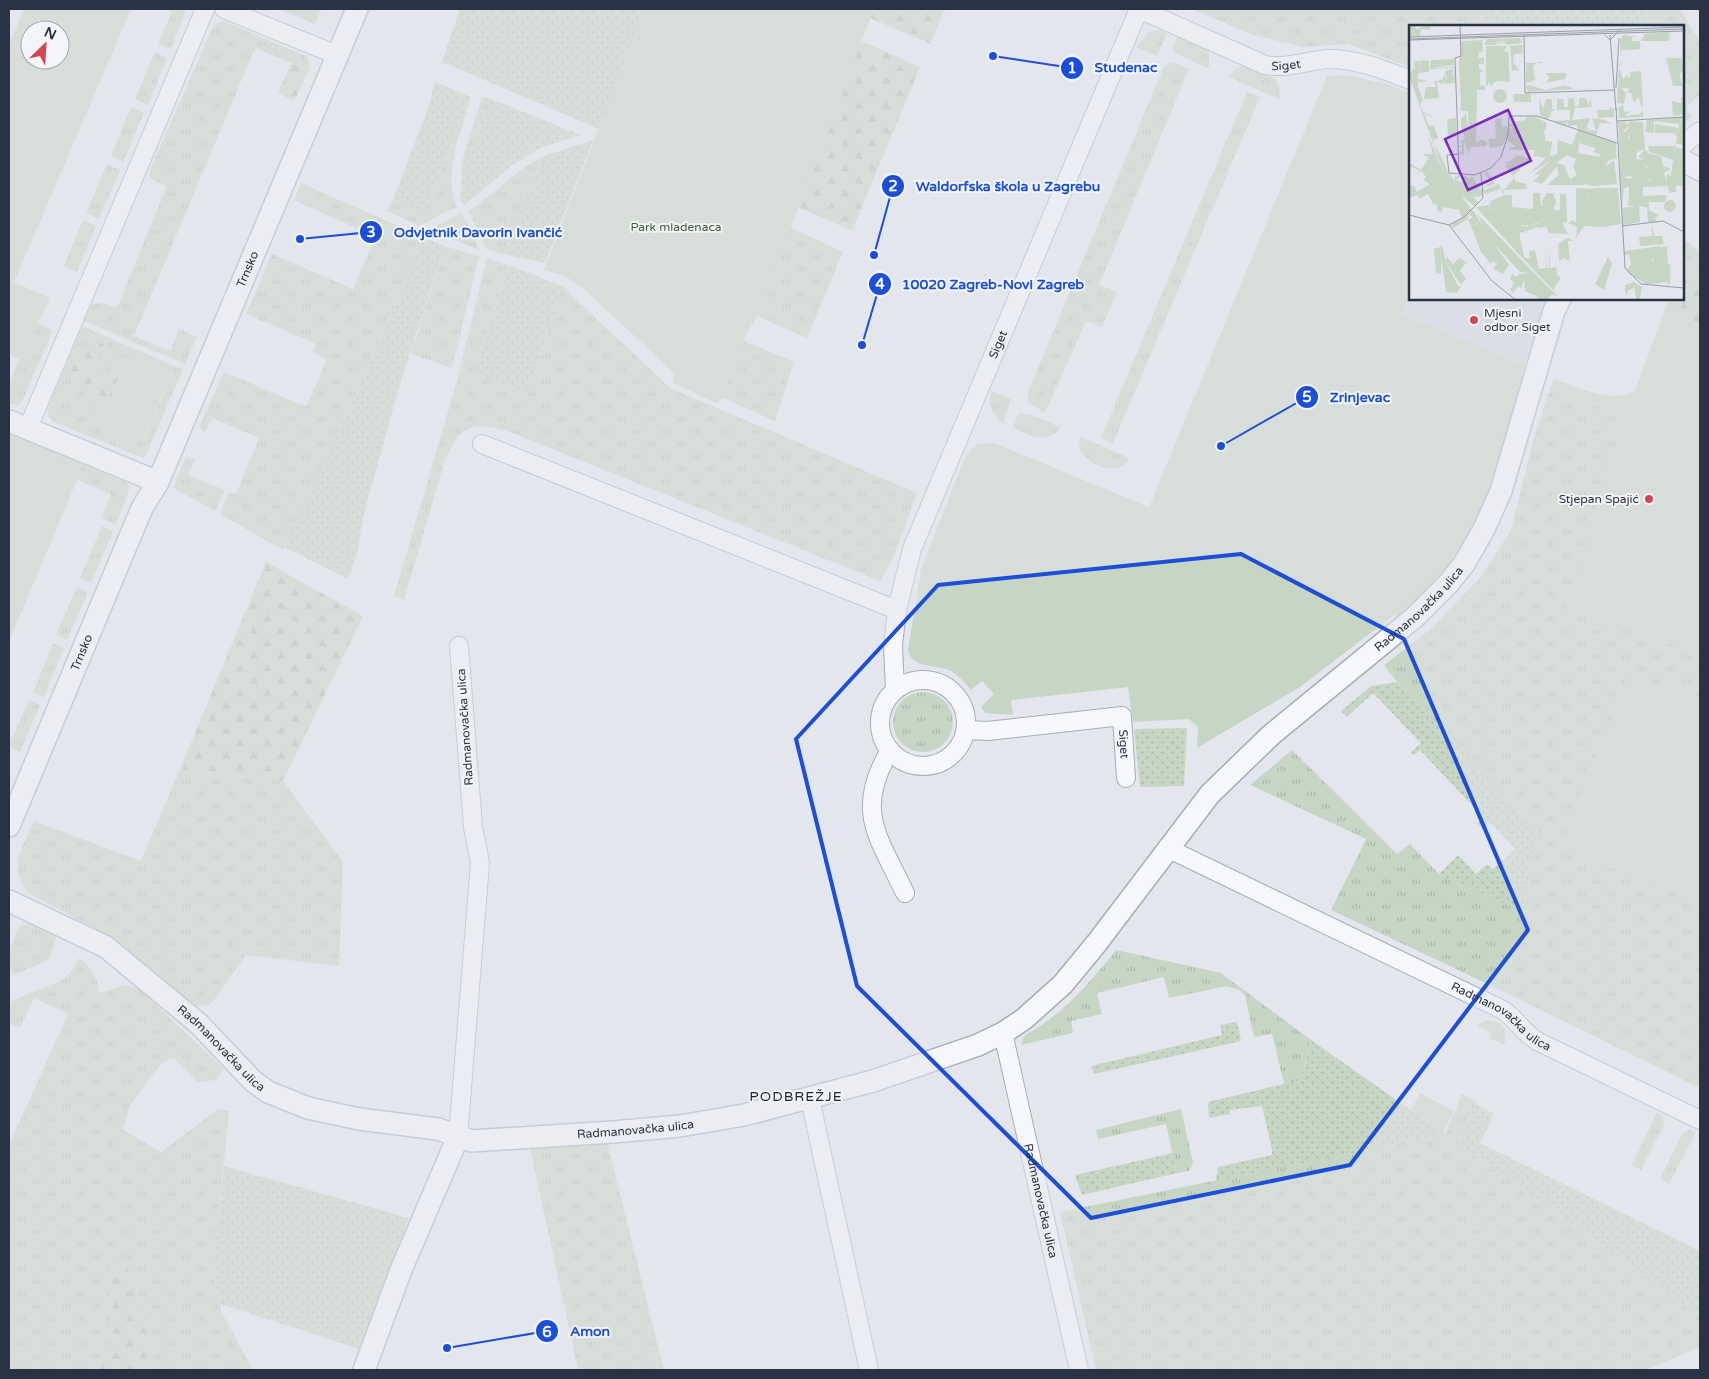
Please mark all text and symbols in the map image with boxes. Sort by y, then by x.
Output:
north arrow [20,20,70,70]
text: N [42,24,59,44]
inset map [1409,25,1684,300]
callout: Studenac [1060,53,1167,82]
street label: Siget [1271,57,1302,73]
text: 1 [1067,59,1077,77]
text: Studenac [1095,59,1158,76]
callout: Waldorfska škola u Zagrebu [880,172,1110,201]
text: 2 [888,177,898,195]
text: Waldorfska škola u Zagrebu [916,178,1100,195]
callout: Odvjetnik Davorin Ivančić [359,217,572,246]
park label: Park mladenaca [630,220,722,234]
text: 3 [366,223,376,241]
text: Odvjetnik Davorin Ivančić [394,224,563,241]
street label: Trnsko [234,249,261,290]
callout: 10020 Zagreb-Novi Zagreb [867,269,1095,298]
text: 4 [875,275,885,293]
text: 10020 Zagreb-Novi Zagreb [902,276,1084,293]
place label: Mjesni odbor Siget [1484,306,1551,334]
marker: Mjesni odbor Siget [1468,314,1480,326]
street label: Siget [986,328,1010,361]
callout: Zrinjevac [1294,382,1400,411]
text: 5 [1302,388,1312,406]
text: Zrinjevac [1330,389,1391,406]
place label: Stjepan Spajić [1559,492,1639,506]
marker: Stjepan Spajić [1643,493,1655,505]
street label: Radmanovačka ulica [1372,564,1466,654]
street label: Trnsko [68,632,95,673]
street label: Radmanovačka ulica [454,668,476,786]
street label: Siget [1116,729,1132,760]
street label: Radmanovačka ulica [1449,979,1553,1054]
street label: Radmanovačka ulica [175,1002,268,1094]
district label: PODBREŽJE [749,1088,843,1105]
street label: Radmanovačka ulica [576,1117,695,1141]
street label: Radmanovačka ulica [1021,1142,1061,1260]
callout: Amon [535,1317,620,1346]
text: 6 [542,1323,552,1341]
text: Amon [570,1323,610,1340]

